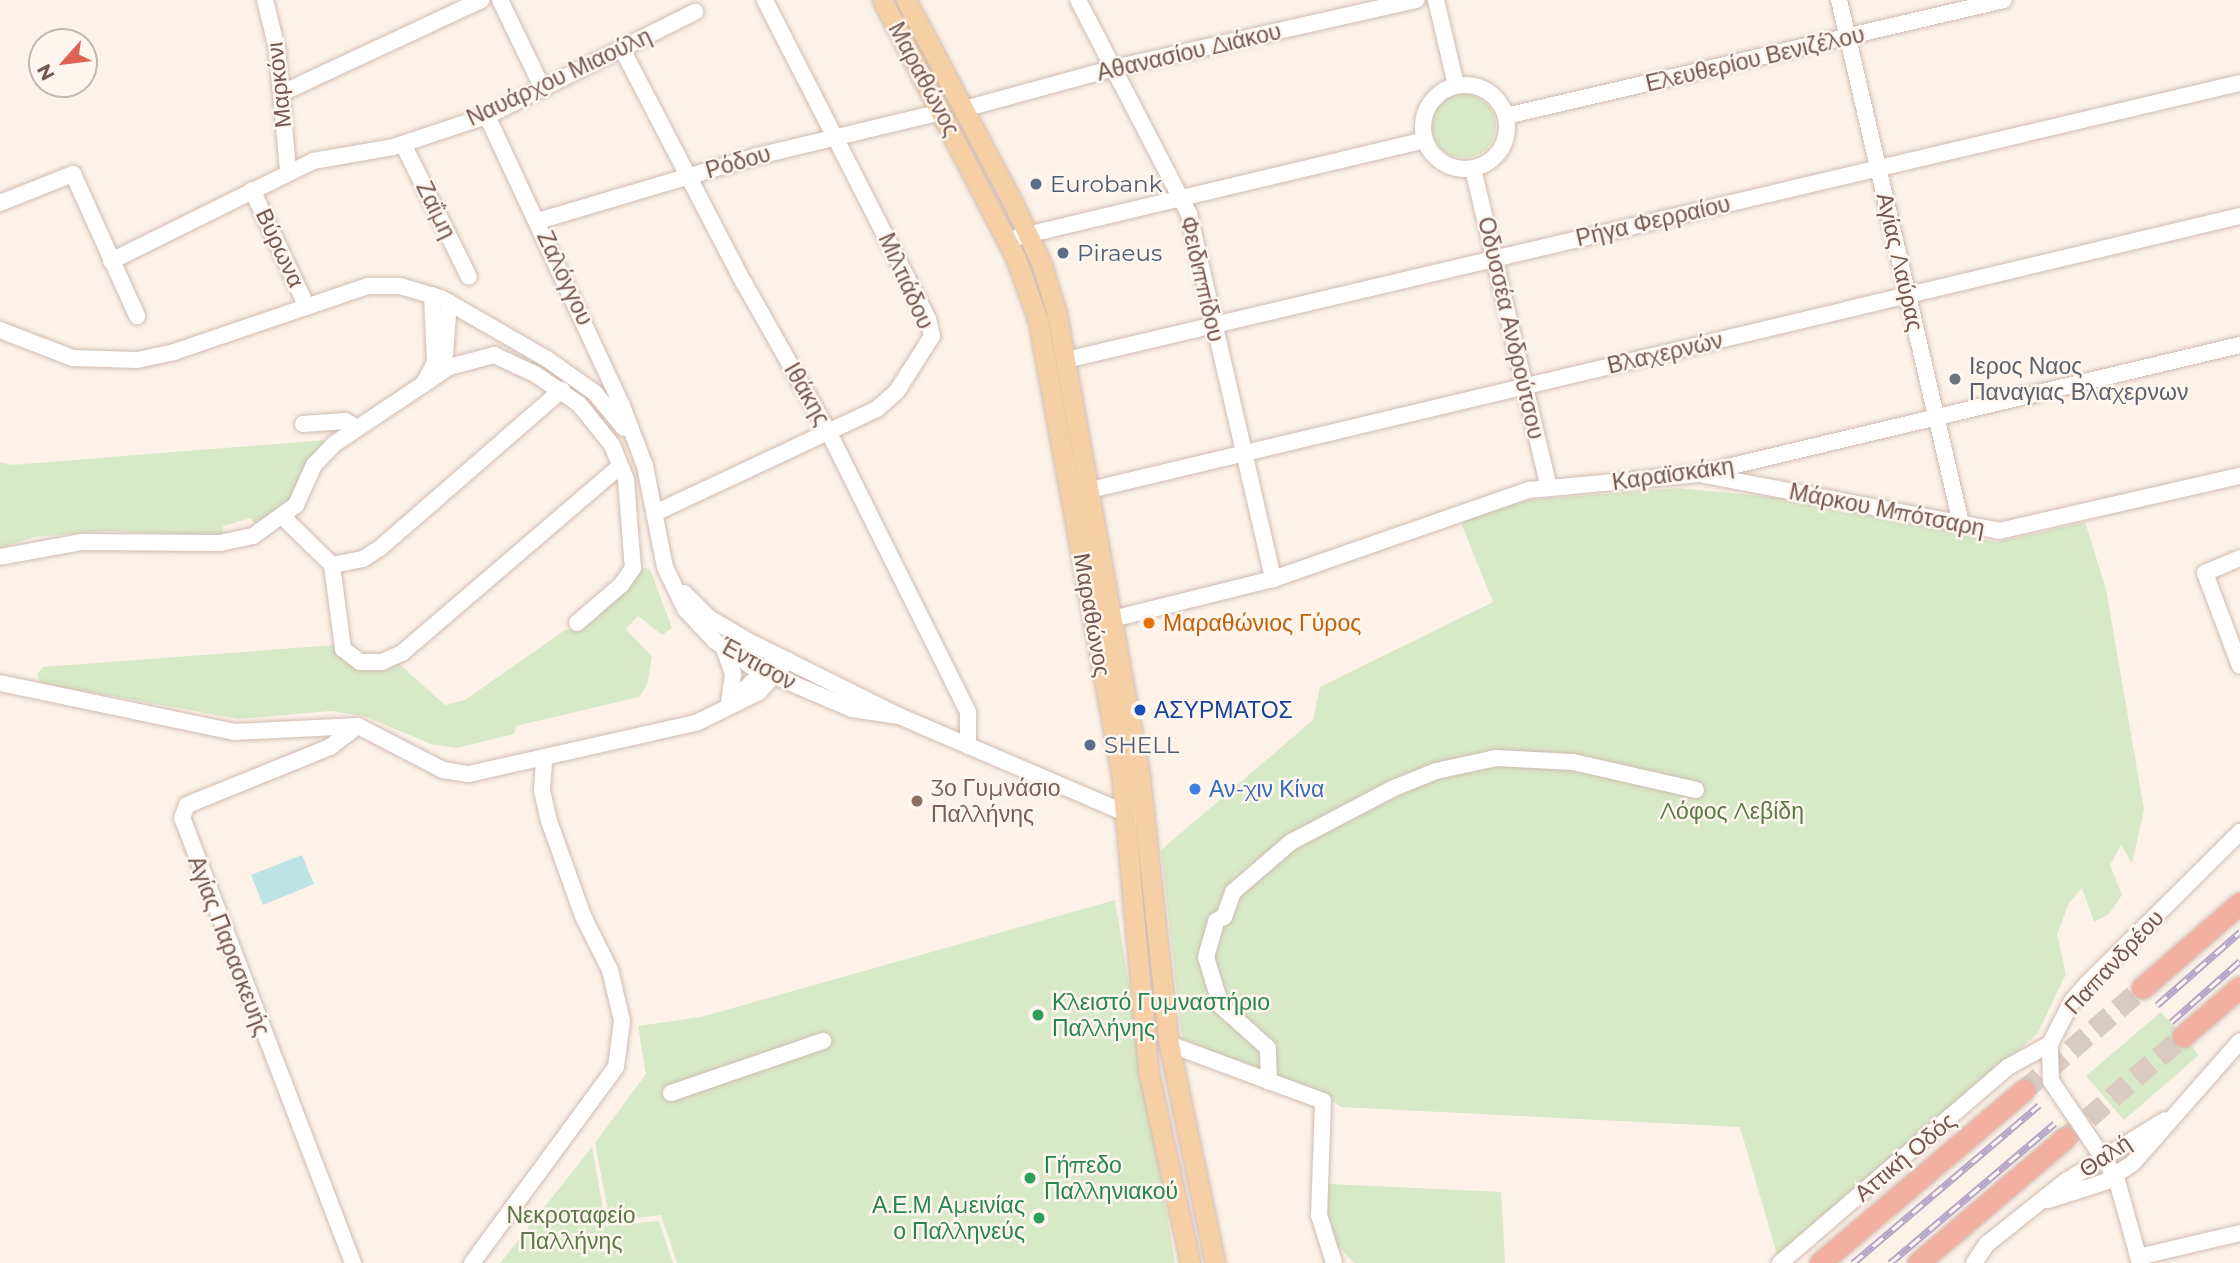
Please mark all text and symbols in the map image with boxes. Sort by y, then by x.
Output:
street label: Μαραθώνος [882,17,966,141]
street label: Αθανασίου Διάκου [1094,17,1284,87]
street label: Ελευθερίου Βενιζέλου [1643,20,1867,98]
street label: Ναυάρχου Μιαούλη [462,22,656,132]
north arrow [28,28,98,98]
street label: Μαρκόνι [261,41,297,129]
text: N [32,60,60,84]
street label: Ρόδου [702,140,774,184]
place label: Eurobank [1050,170,1162,198]
marker: Eurobank [1028,176,1044,192]
street label: Ζαΐμη [410,177,462,243]
street label: Ρήγα Φερραίου [1573,190,1733,252]
street label: Αγίας Λαύρας [1871,190,1929,334]
street label: Βύρωνα [250,204,310,292]
street label: Φειδιππίδου [1174,213,1230,345]
street label: Οδυσσέα Ανδρούτσου [1472,214,1550,442]
street label: Ζαλόγγου [531,226,599,330]
street label: Μιλτιάδου [873,229,939,333]
place label: Piraeus [1077,239,1162,267]
marker: Piraeus [1055,245,1071,261]
street label: Βλαχερνών [1605,326,1725,380]
place label: Ιερος Ναος Παναγιας Βλαχερνων [1969,352,2188,406]
street label: Ιθάκης [778,358,836,430]
marker: Ιερος Ναος Παναγιας Βλαχερνων [1947,371,1963,387]
street label: Καραϊσκάκη [1610,452,1736,496]
street label: Μάρκου Μπότσαρη [1787,478,1987,542]
street label: Μαραθώνος [1068,551,1116,679]
place label: Μαραθώνιος Γύρος [1163,609,1361,637]
marker: Μαραθώνιος Γύρος [1141,615,1157,631]
street label: Έντισον [715,632,801,696]
place label: ΑΣΥΡΜΑΤΟΣ [1154,696,1293,724]
marker: ΑΣΥΡΜΑΤΟΣ [1132,702,1148,718]
place label: SHELL [1104,731,1179,759]
marker: SHELL [1082,737,1098,753]
place label: 3ο Γυμνάσιο Παλλήνης [931,774,1061,828]
place label: Αν-χιν Κίνα [1209,775,1324,803]
marker: Αν-χιν Κίνα [1187,781,1203,797]
marker: 3ο Γυμνάσιο Παλλήνης [909,793,925,809]
park label: Λόφος Λεβίδη [1660,797,1804,825]
street label: Αγίας Παρασκευής [182,852,276,1040]
street label: Παπανδρέου [2059,904,2169,1020]
place label: Κλειστό Γυμναστήριο Παλλήνης [1052,988,1270,1042]
marker: Κλειστό Γυμναστήριο Παλλήνης [1030,1007,1046,1023]
street label: Αττική Οδός [1849,1107,1961,1207]
street label: Θαλή [2074,1129,2136,1183]
place label: Γήπεδο Παλληνιακού [1044,1151,1178,1205]
marker: Γήπεδο Παλληνιακού [1022,1170,1038,1186]
place label: Α.Ε.Μ Αμεινίας ο Παλληνεύς [872,1191,1025,1245]
park label: Νεκροταφείο Παλλήνης [506,1201,636,1255]
marker: Α.Ε.Μ Αμεινίας ο Παλληνεύς [1031,1210,1047,1226]

